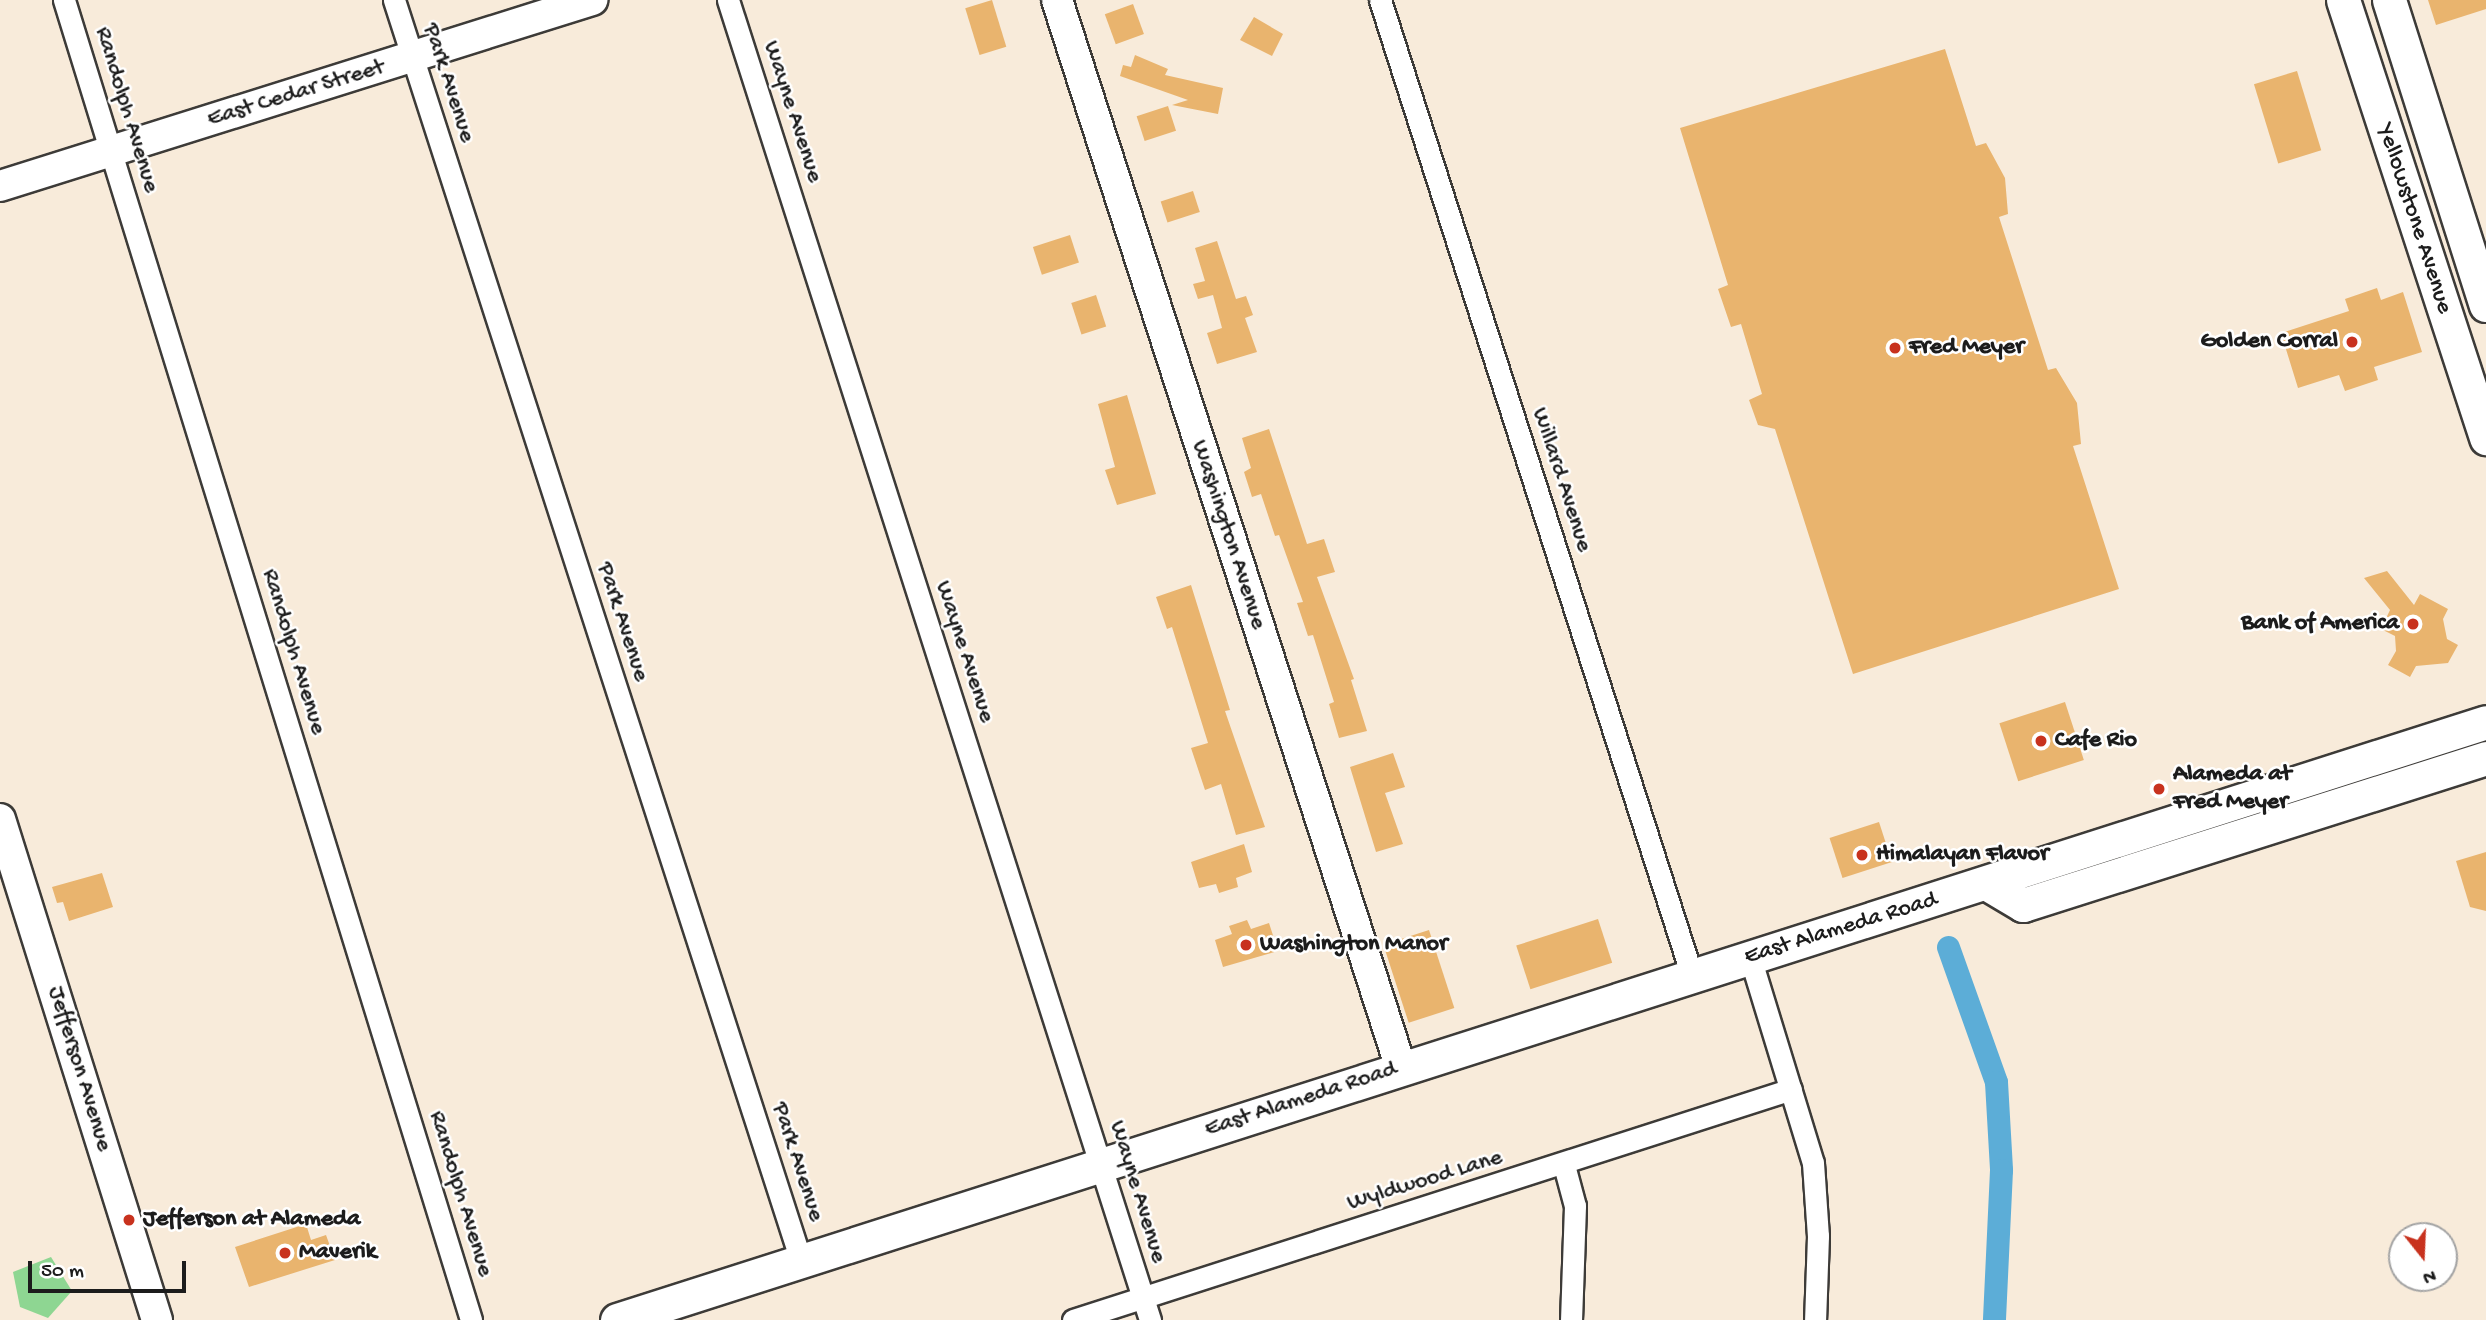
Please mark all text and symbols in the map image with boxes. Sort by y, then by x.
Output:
street label: Park Avenue [415,20,481,146]
street label: Randolph Avenue [87,24,165,196]
street label: Wayne Avenue [756,38,828,186]
street label: East Cedar Street [204,53,388,135]
street label: Yellowstone Avenue [2370,120,2458,318]
place label: Golden Corral [2201,328,2338,356]
place label: Fred Meyer [1909,334,2024,362]
marker: Golden Corral [2344,334,2360,350]
marker: Fred Meyer [1887,340,1903,356]
street label: Willard Avenue [1524,404,1598,556]
street label: Washington Avenue [1184,437,1272,633]
street label: Park Avenue [589,559,655,685]
street label: Randolph Avenue [254,566,332,738]
street label: Wayne Avenue [928,578,1000,726]
place label: Bank of America [2241,610,2399,638]
marker: Bank of America [2405,616,2421,632]
place label: Cafe Rio [2055,727,2137,755]
marker: Cafe Rio [2033,733,2049,749]
place label: Alameda at Fred Meyer [2173,761,2291,817]
marker: Alameda at Fred Meyer [2151,781,2167,797]
place label: Himalayan Flavor [1876,841,2049,869]
marker: Himalayan Flavor [1854,847,1870,863]
street label: East Alameda Road [1741,886,1941,972]
place label: Washington Manor [1260,931,1447,959]
marker: Washington Manor [1238,937,1254,953]
street label: Jefferson Avenue [40,983,118,1155]
street label: East Alameda Road [1201,1055,1401,1145]
street label: Park Avenue [764,1099,830,1225]
street label: Randolph Avenue [421,1108,499,1280]
street label: Wayne Avenue [1102,1117,1172,1267]
street label: Wyldwood Lane [1344,1144,1506,1218]
place label: Jefferson at Alameda [143,1206,360,1234]
marker: Jefferson at Alameda [121,1212,137,1228]
north arrow [2388,1222,2458,1292]
place label: Maverik [299,1239,376,1267]
marker: Maverik [277,1245,293,1261]
scale bar [32,1246,189,1290]
text: 50 m [41,1260,84,1285]
text: N [2420,1263,2438,1288]

